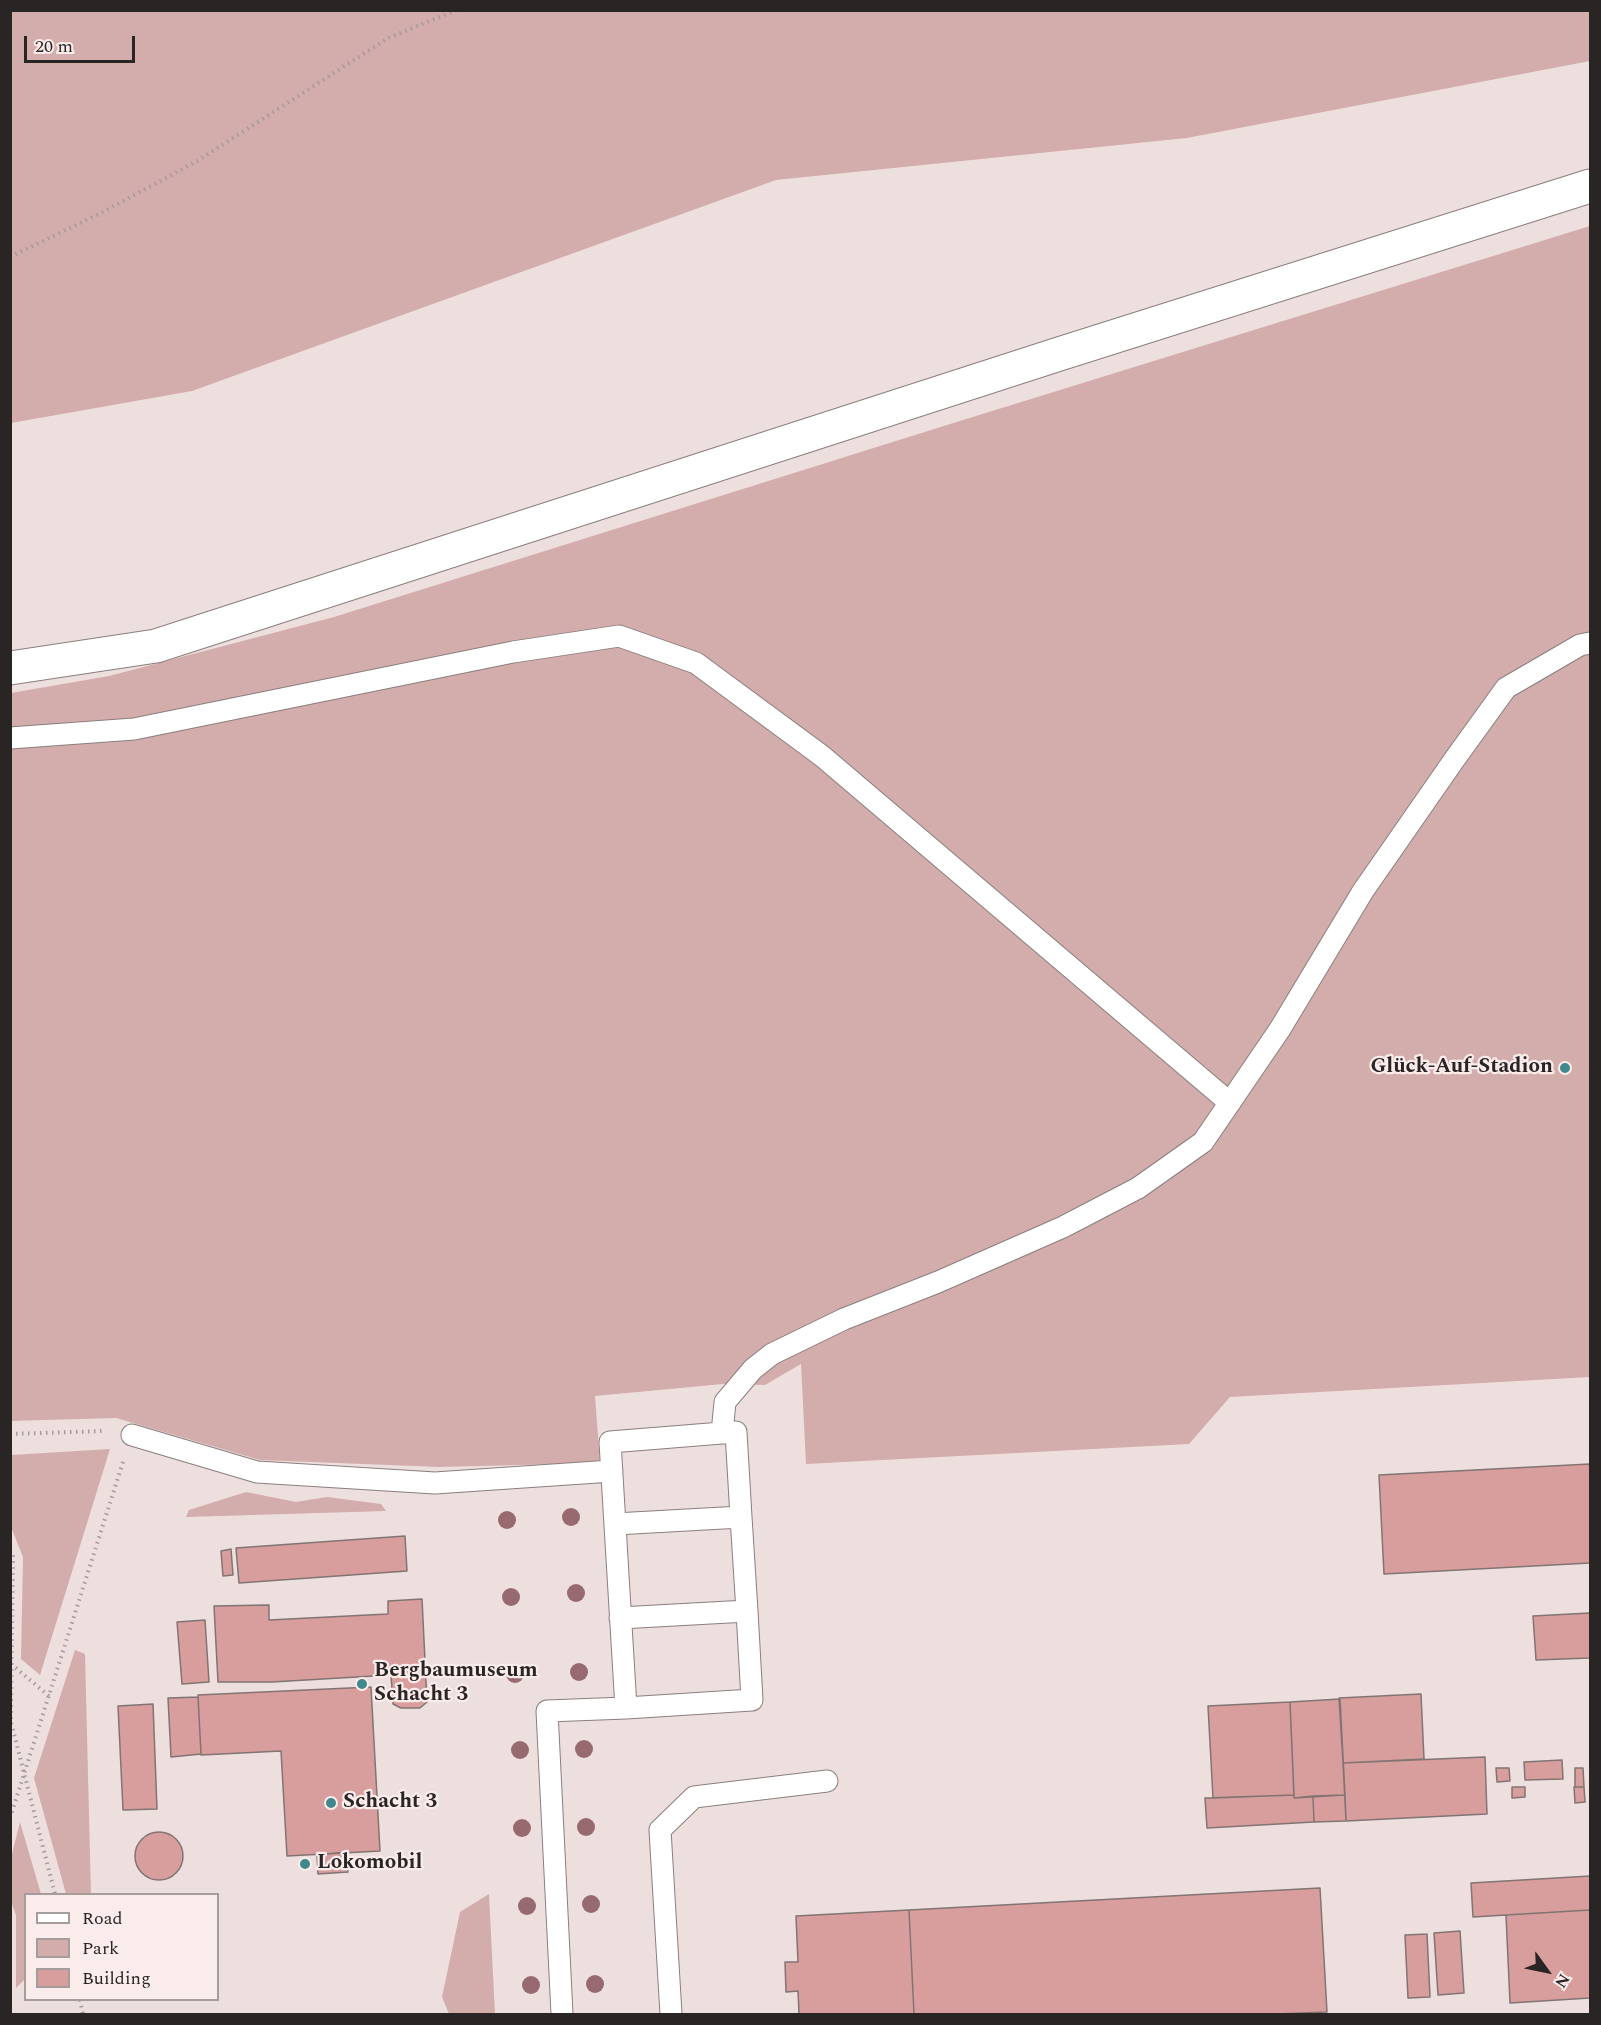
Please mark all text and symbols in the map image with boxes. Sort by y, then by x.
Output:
scale bar [27,24,138,62]
text: 20 m [35,33,73,60]
place label: Glück-Auf-Stadion [1370,1055,1553,1081]
marker: Glück-Auf-Stadion [1558,1061,1572,1075]
place label: Bergbaumuseum Schacht 3 [374,1659,538,1709]
marker: Bergbaumuseum Schacht 3 [355,1677,369,1691]
place label: Schacht 3 [343,1790,437,1816]
marker: Schacht 3 [324,1796,338,1810]
place label: Lokomobil [317,1851,422,1877]
marker: Lokomobil [298,1857,312,1871]
legend [24,1893,219,2001]
text: Road [82,1905,123,1932]
text: Park [82,1935,119,1962]
north arrow [1517,1941,1577,2001]
text: Building [82,1965,151,1992]
text: N [1548,1969,1576,1993]

